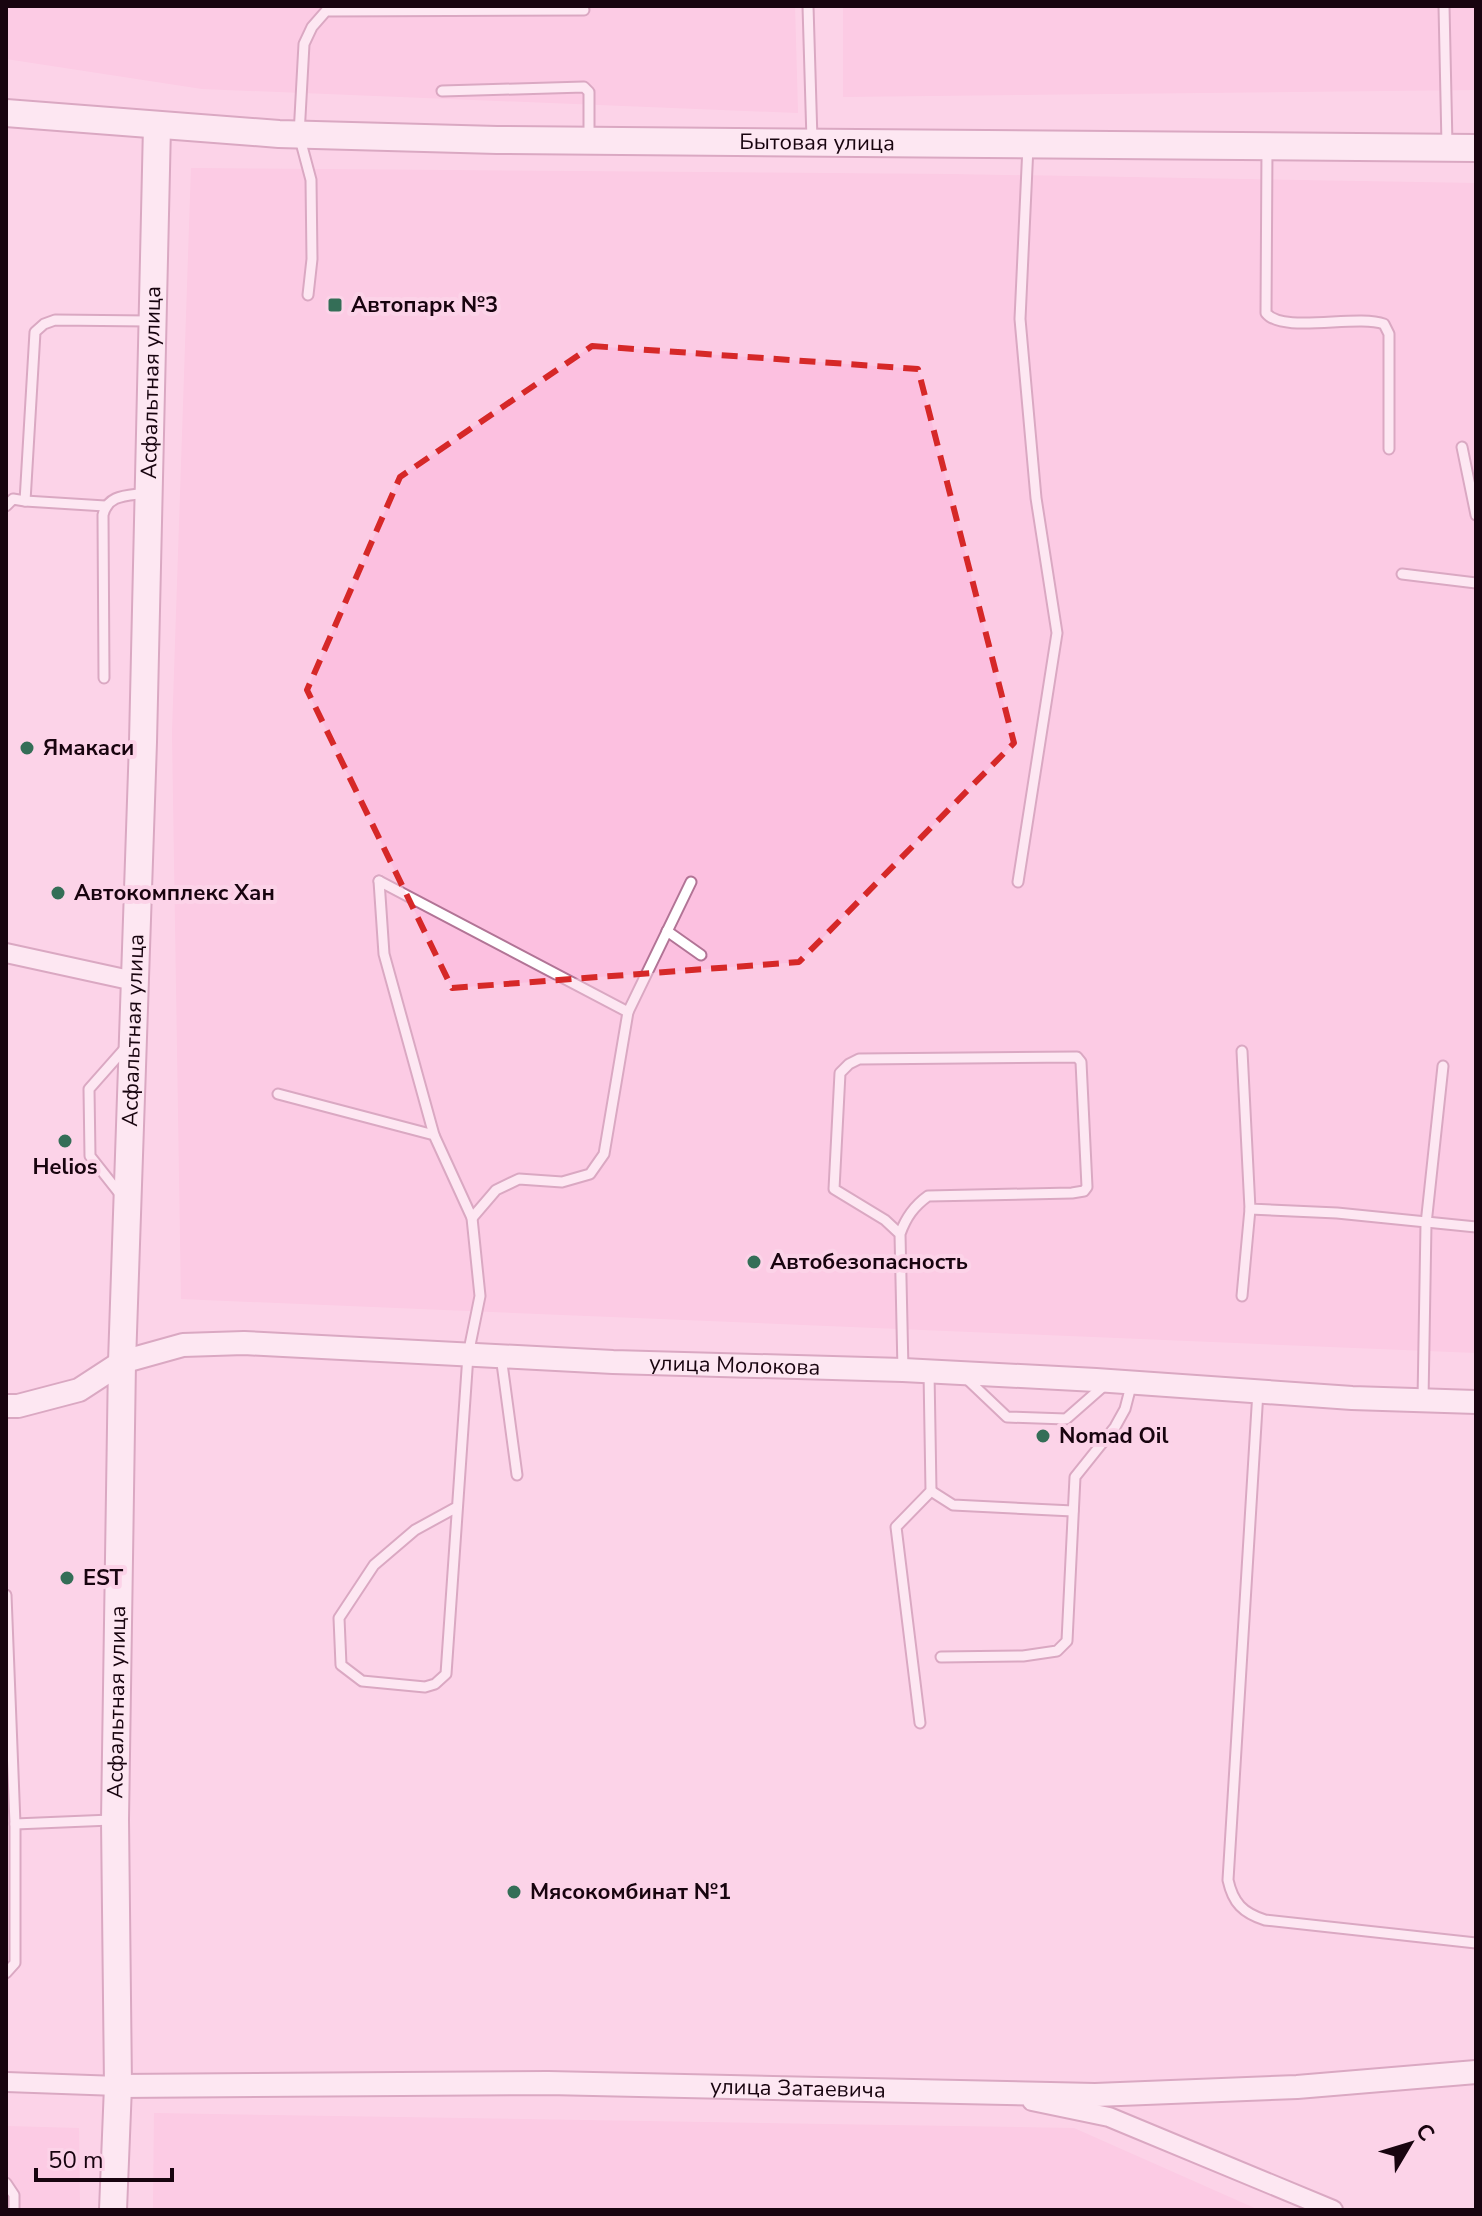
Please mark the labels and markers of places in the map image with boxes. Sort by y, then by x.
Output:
place label: Автопарк №3 [351,290,498,320]
marker: Автопарк №3 [326,296,344,314]
place label: Ямакаси [43,733,134,763]
marker: Ямакаси [18,739,36,757]
place label: Автокомплекс Хан [74,878,275,908]
marker: Автокомплекс Хан [49,884,67,902]
marker: Helios [56,1132,74,1150]
place label: Helios [33,1152,97,1182]
place label: Автобезопасность [770,1247,968,1277]
marker: Автобезопасность [745,1253,763,1271]
place label: Nomad Oil [1059,1421,1169,1451]
marker: Nomad Oil [1034,1427,1052,1445]
place label: EST [83,1563,123,1593]
marker: EST [58,1569,76,1587]
place label: Мясокомбинат №1 [530,1877,731,1907]
marker: Мясокомбинат №1 [505,1883,523,1901]

